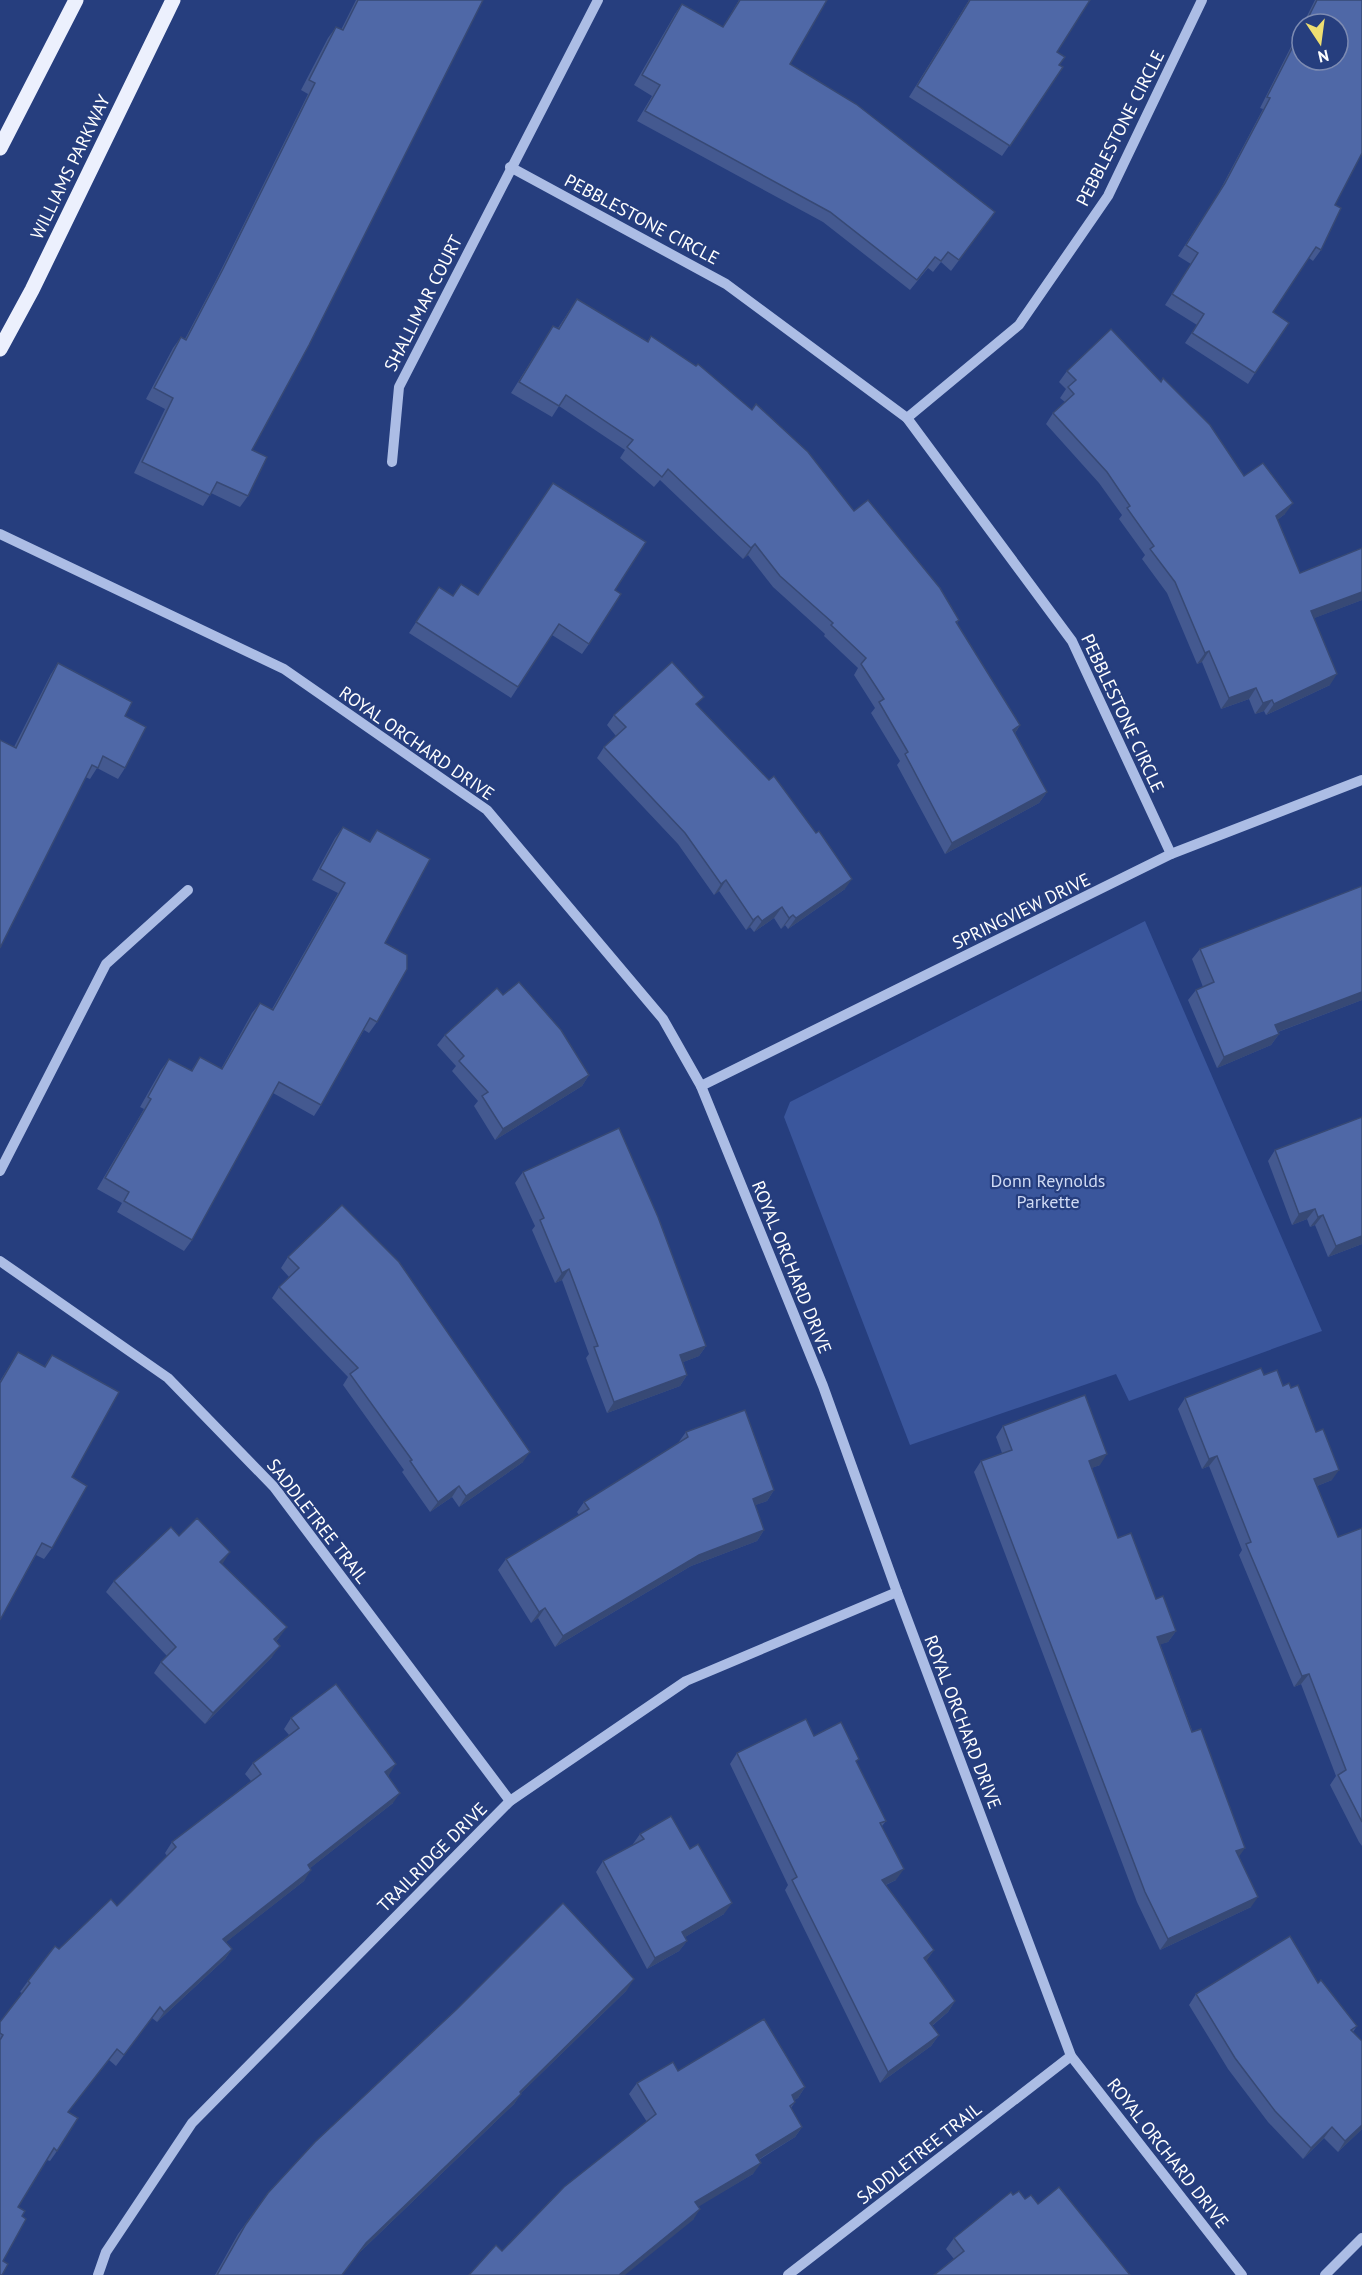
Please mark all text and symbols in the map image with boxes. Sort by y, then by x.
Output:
north arrow [1290,12,1350,72]
street label: PEBBLESTONE CIRCLE [1071,46,1169,210]
text: N [1316,46,1331,68]
street label: WILLIAMS PARKWAY [25,91,115,243]
street label: PEBBLESTONE CIRCLE [561,168,723,270]
street label: SHALLIMAR COURT [379,231,467,375]
street label: PEBBLESTONE CIRCLE [1076,630,1170,796]
street label: ROYAL ORCHARD DRIVE [335,681,499,805]
street label: SPRINGVIEW DRIVE [948,868,1094,954]
park label: Donn Reynolds Parkette [991,1169,1105,1213]
street label: ROYAL ORCHARD DRIVE [747,1177,837,1357]
street label: SADDLETREE TRAIL [262,1454,374,1588]
street label: ROYAL ORCHARD DRIVE [919,1632,1007,1812]
street label: TRAILRIDGE DRIVE [372,1797,492,1917]
street label: ROYAL ORCHARD DRIVE [1102,2073,1234,2233]
street label: SADDLETREE TRAIL [852,2097,986,2209]

